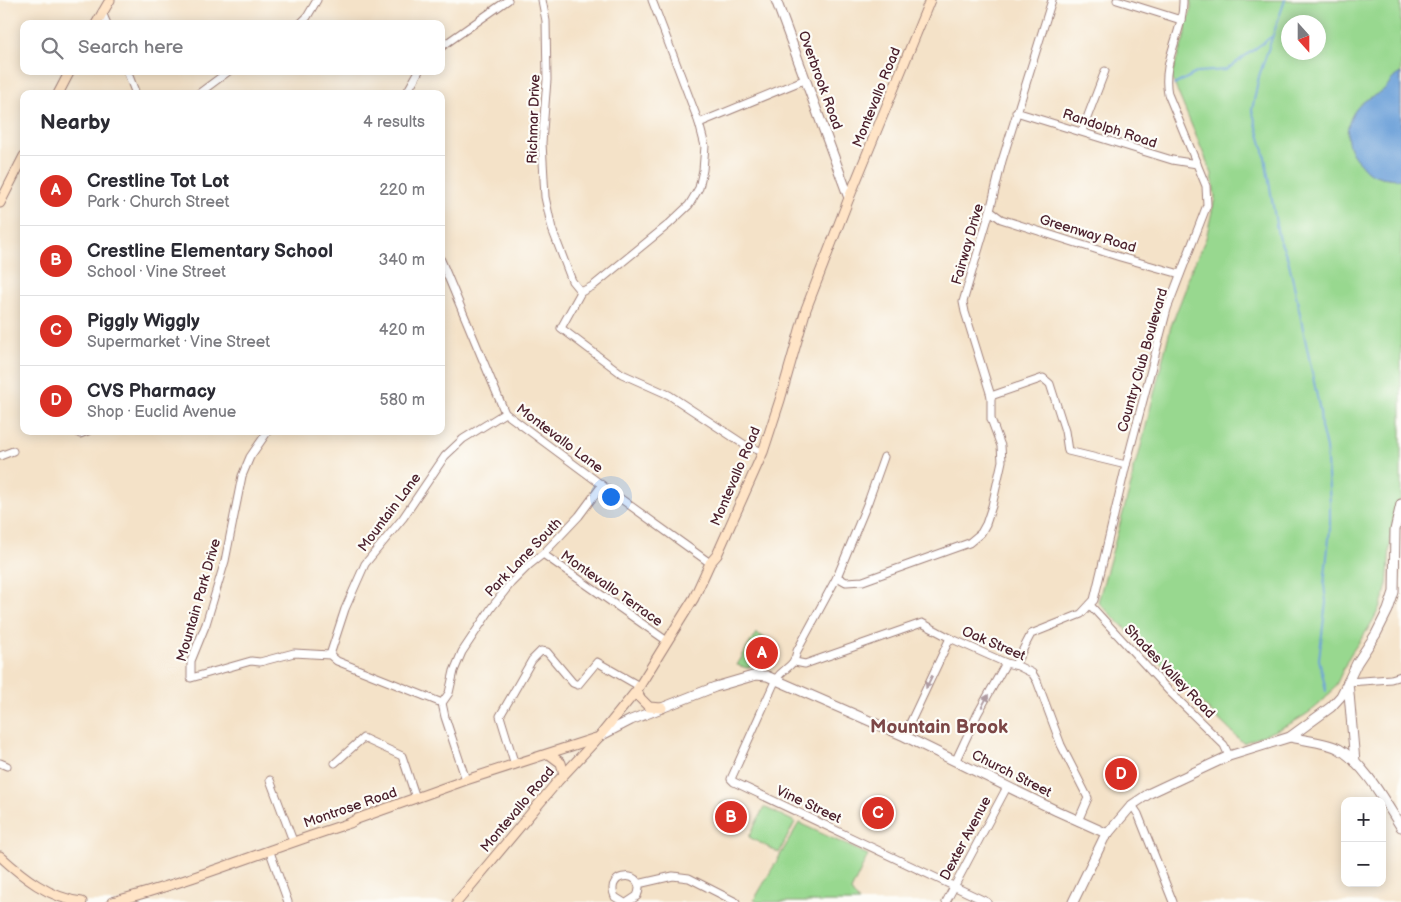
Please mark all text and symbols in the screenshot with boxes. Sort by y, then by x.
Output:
north arrow [1281,15,1326,60]
search box [20,20,445,75]
street label: Overbrook Road [795,29,846,132]
icon: search [38,34,66,62]
text: Search here [78,36,183,59]
street label: Montevallo Road [849,45,904,150]
street label: Richmar Drive [523,74,544,164]
street label: Randolph Road [1060,105,1159,152]
text: Nearby [40,110,110,135]
text: 4 results [363,113,425,132]
text: Crestline Tot Lot [87,170,229,193]
text: A [51,181,61,200]
text: 220 m [379,181,425,200]
text: Park · Church Street [87,193,229,212]
street label: Fairway Drive [948,202,987,287]
street label: Greenway Road [1038,211,1138,256]
text: Crestline Elementary School [87,240,333,263]
text: B [50,251,62,270]
text: 340 m [378,251,425,270]
text: School · Vine Street [87,263,226,282]
street label: Country Club Boulevard [1114,286,1171,434]
text: Piggly Wiggly [87,310,200,333]
text: C [50,321,62,340]
text: 420 m [379,321,425,340]
text: Supermarket · Vine Street [87,333,270,352]
text: CVS Pharmacy [87,380,216,403]
text: D [50,391,62,410]
text: 580 m [380,391,425,410]
street label: Montevallo Lane [513,400,606,477]
text: Shop · Euclid Avenue [87,403,236,422]
street label: Montevallo Road [707,424,764,528]
street label: Mountain Lane [354,470,425,555]
your location [598,484,624,510]
street label: Park Lane South [481,514,566,600]
street label: Mountain Park Drive [173,537,224,664]
street label: Montevallo Terrace [557,547,666,630]
street label: Shades Valley Road [1121,621,1219,722]
street label: Oak Street [960,623,1029,665]
pin: A [746,634,778,672]
one-way arrow [925,675,933,690]
one-way arrow [981,693,989,708]
district label: Mountain Brook [870,716,1008,739]
street label: Church Street [969,746,1055,801]
pin: D [1105,755,1137,793]
street label: Montevallo Road [477,763,558,855]
street label: Vine Street [773,782,845,827]
street label: Montrose Road [301,784,399,831]
street label: Dexter Avenue [936,793,995,883]
pin: C [862,794,894,832]
map controls [1341,797,1386,887]
button: + [1341,797,1386,842]
pin: B [715,798,747,836]
button: − [1341,842,1386,887]

